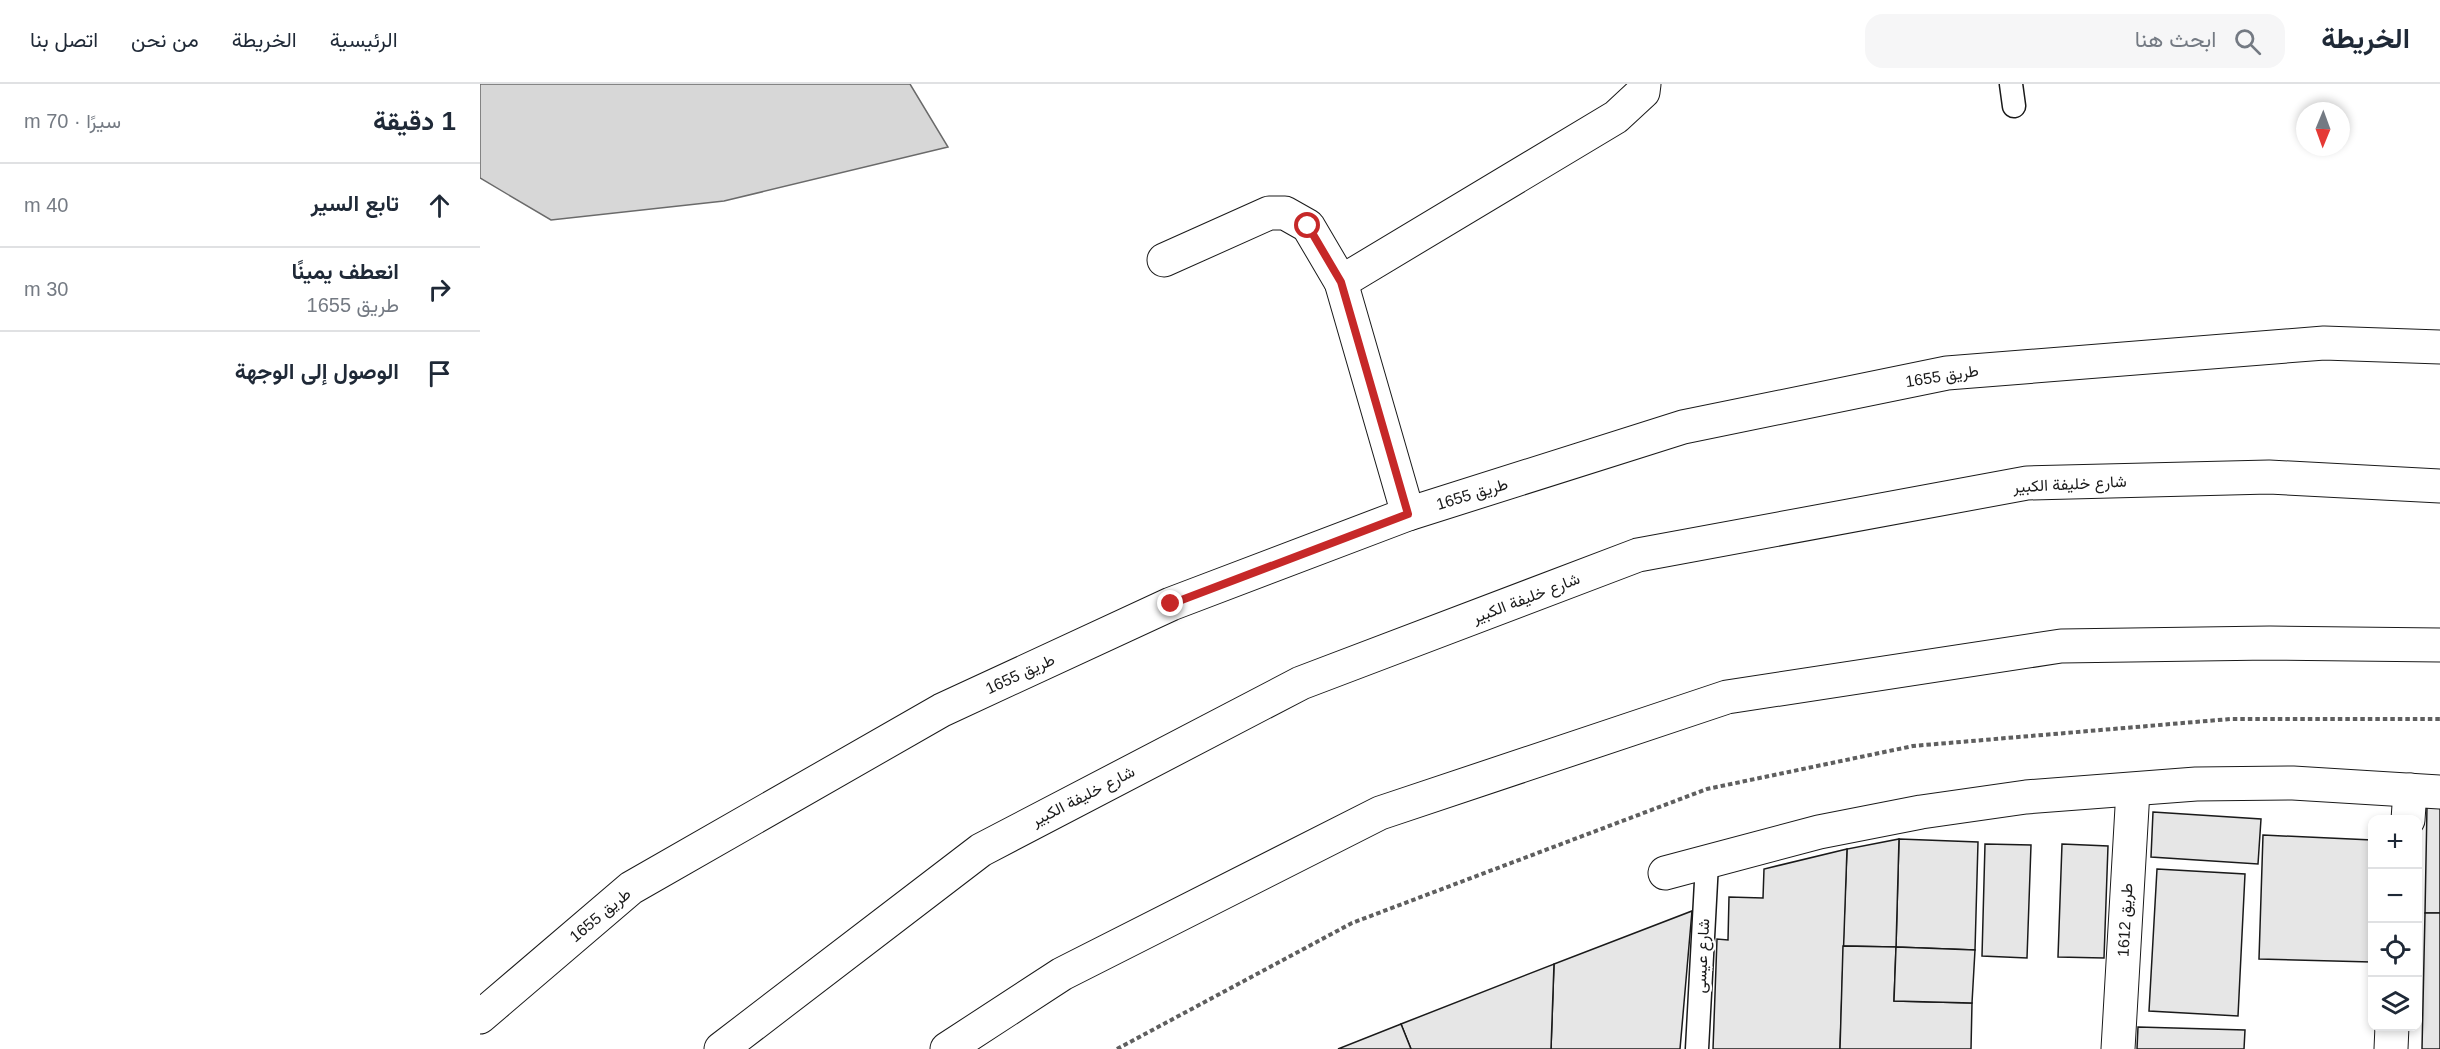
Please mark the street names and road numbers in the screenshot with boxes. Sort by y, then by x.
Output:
street label: طريق 1655 [1904,362,1980,392]
street label: شارع خليفة الكبير [2012,473,2127,499]
street label: طريق 1655 [1434,475,1510,515]
street label: شارع خليفة الكبير [1469,570,1583,629]
street label: طريق 1655 [983,651,1058,699]
street label: شارع خليفة الكبير [1028,763,1139,832]
street label: طريق 1612 [2115,883,2137,957]
street label: طريق 1655 [566,885,635,947]
street label: شارع عيسى [1692,918,1715,994]

